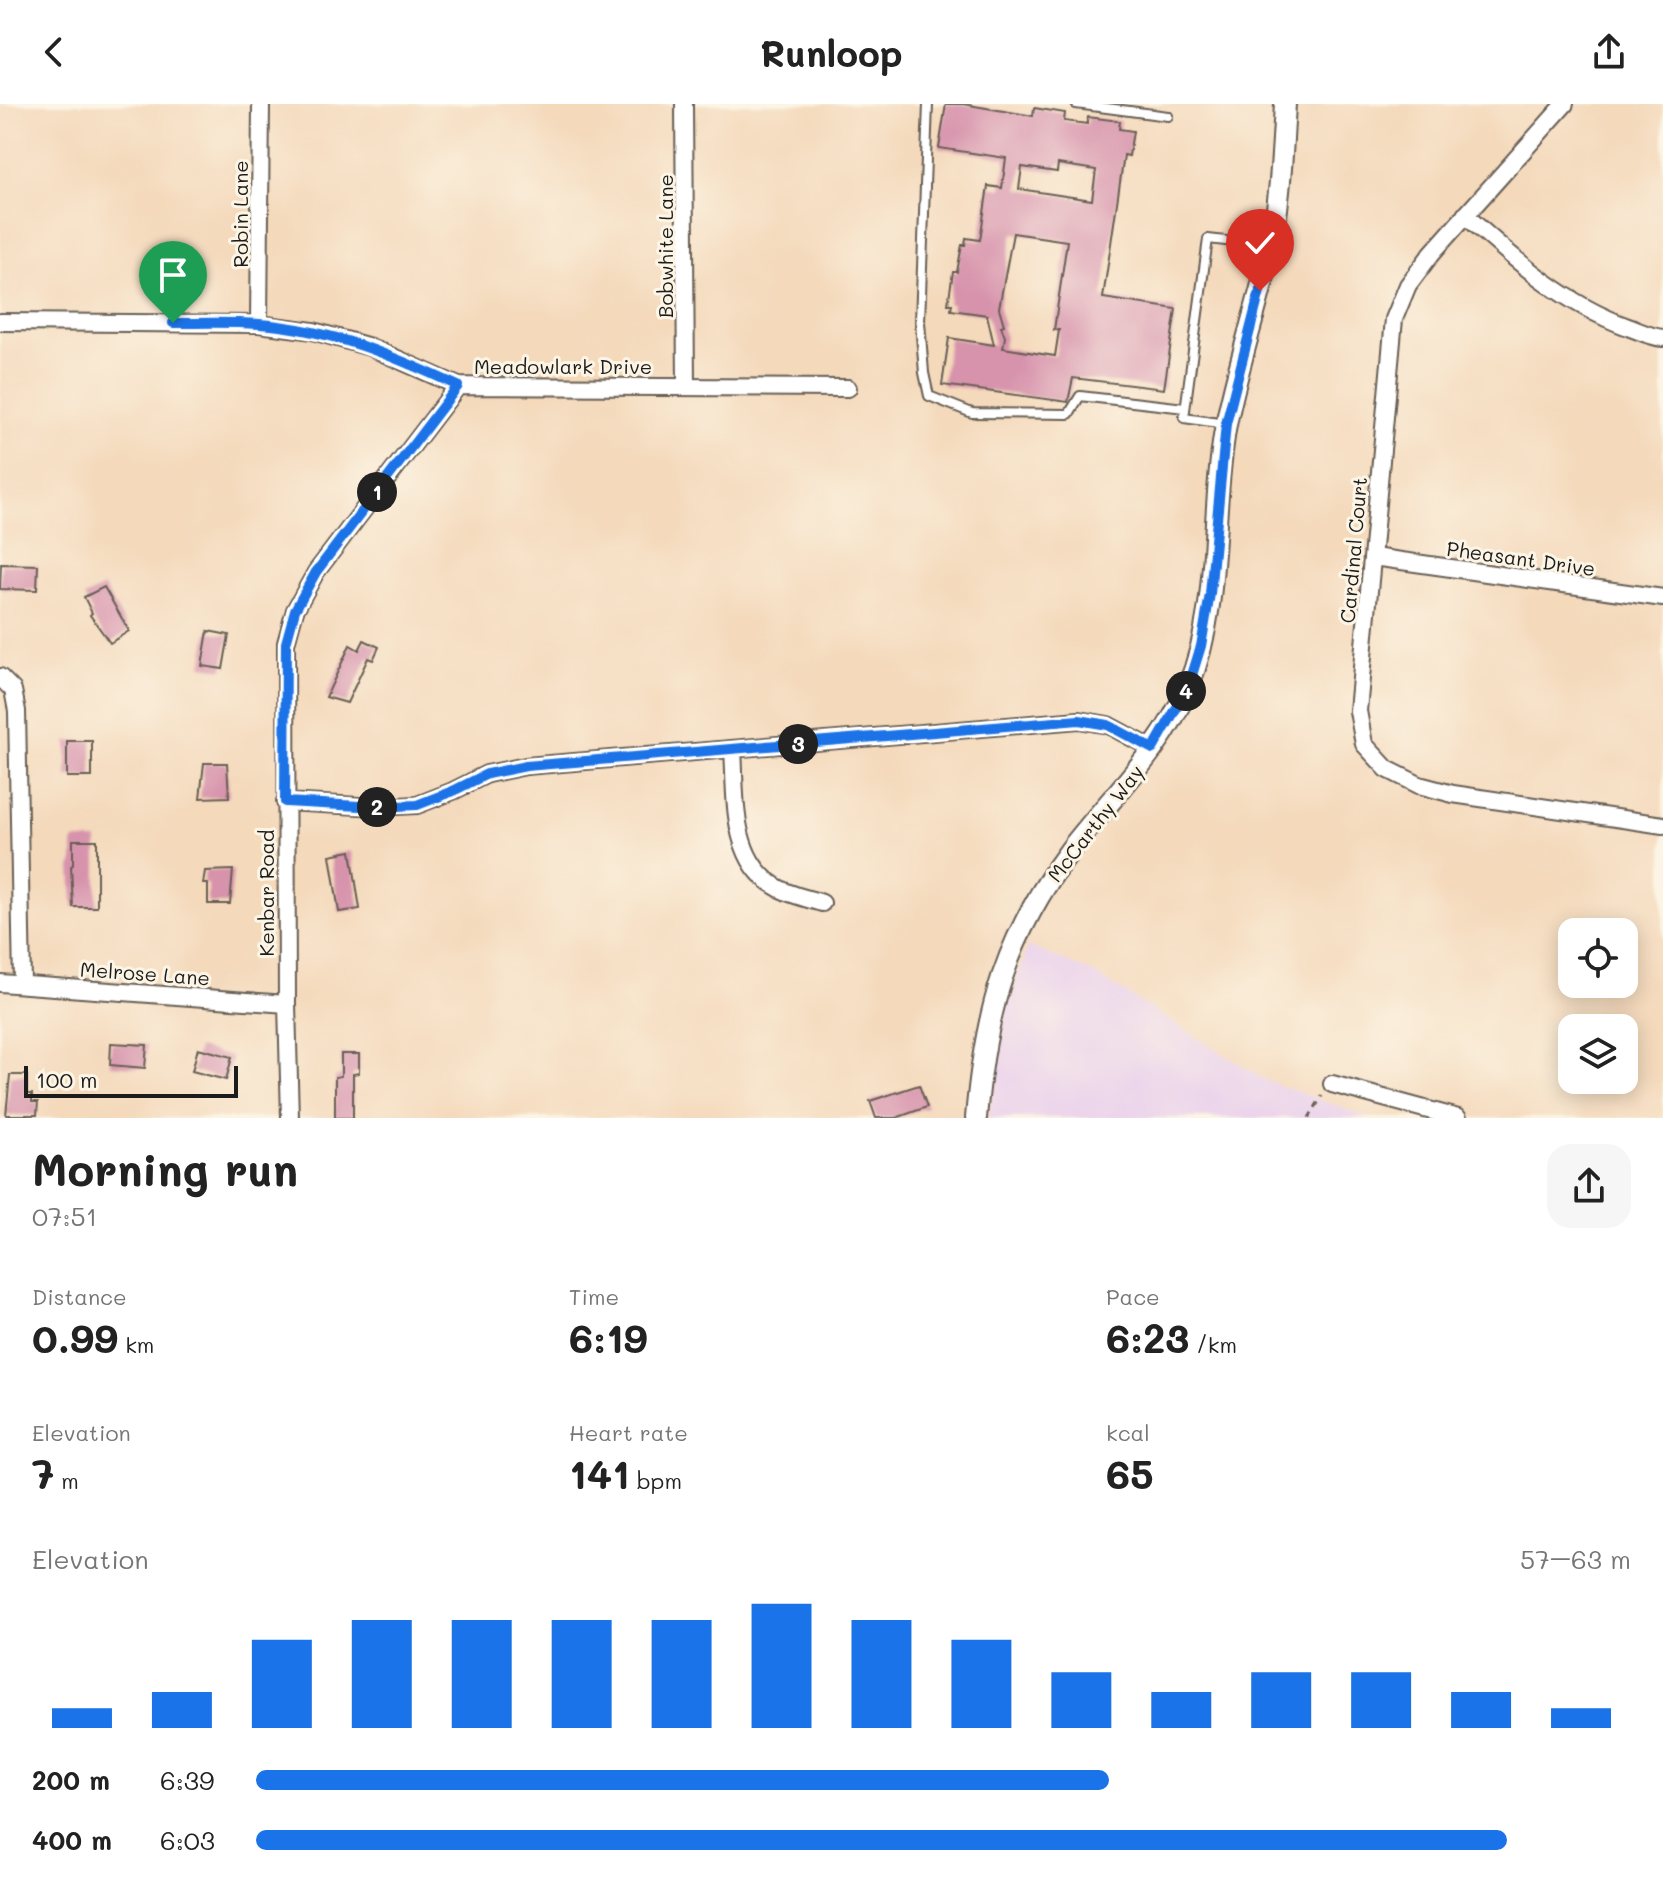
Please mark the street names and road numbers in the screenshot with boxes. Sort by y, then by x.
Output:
street label: Robin Lane [227,160,253,268]
street label: Bobwhite Lane [652,174,678,318]
street label: Meadowlark Drive [474,353,652,379]
street label: Cardinal Court [1334,476,1372,624]
street label: Pheasant Drive [1445,535,1597,581]
street label: McCarthy Way [1041,759,1149,887]
street label: Kenbar Road [253,829,279,957]
street label: Melrose Lane [79,955,211,991]

